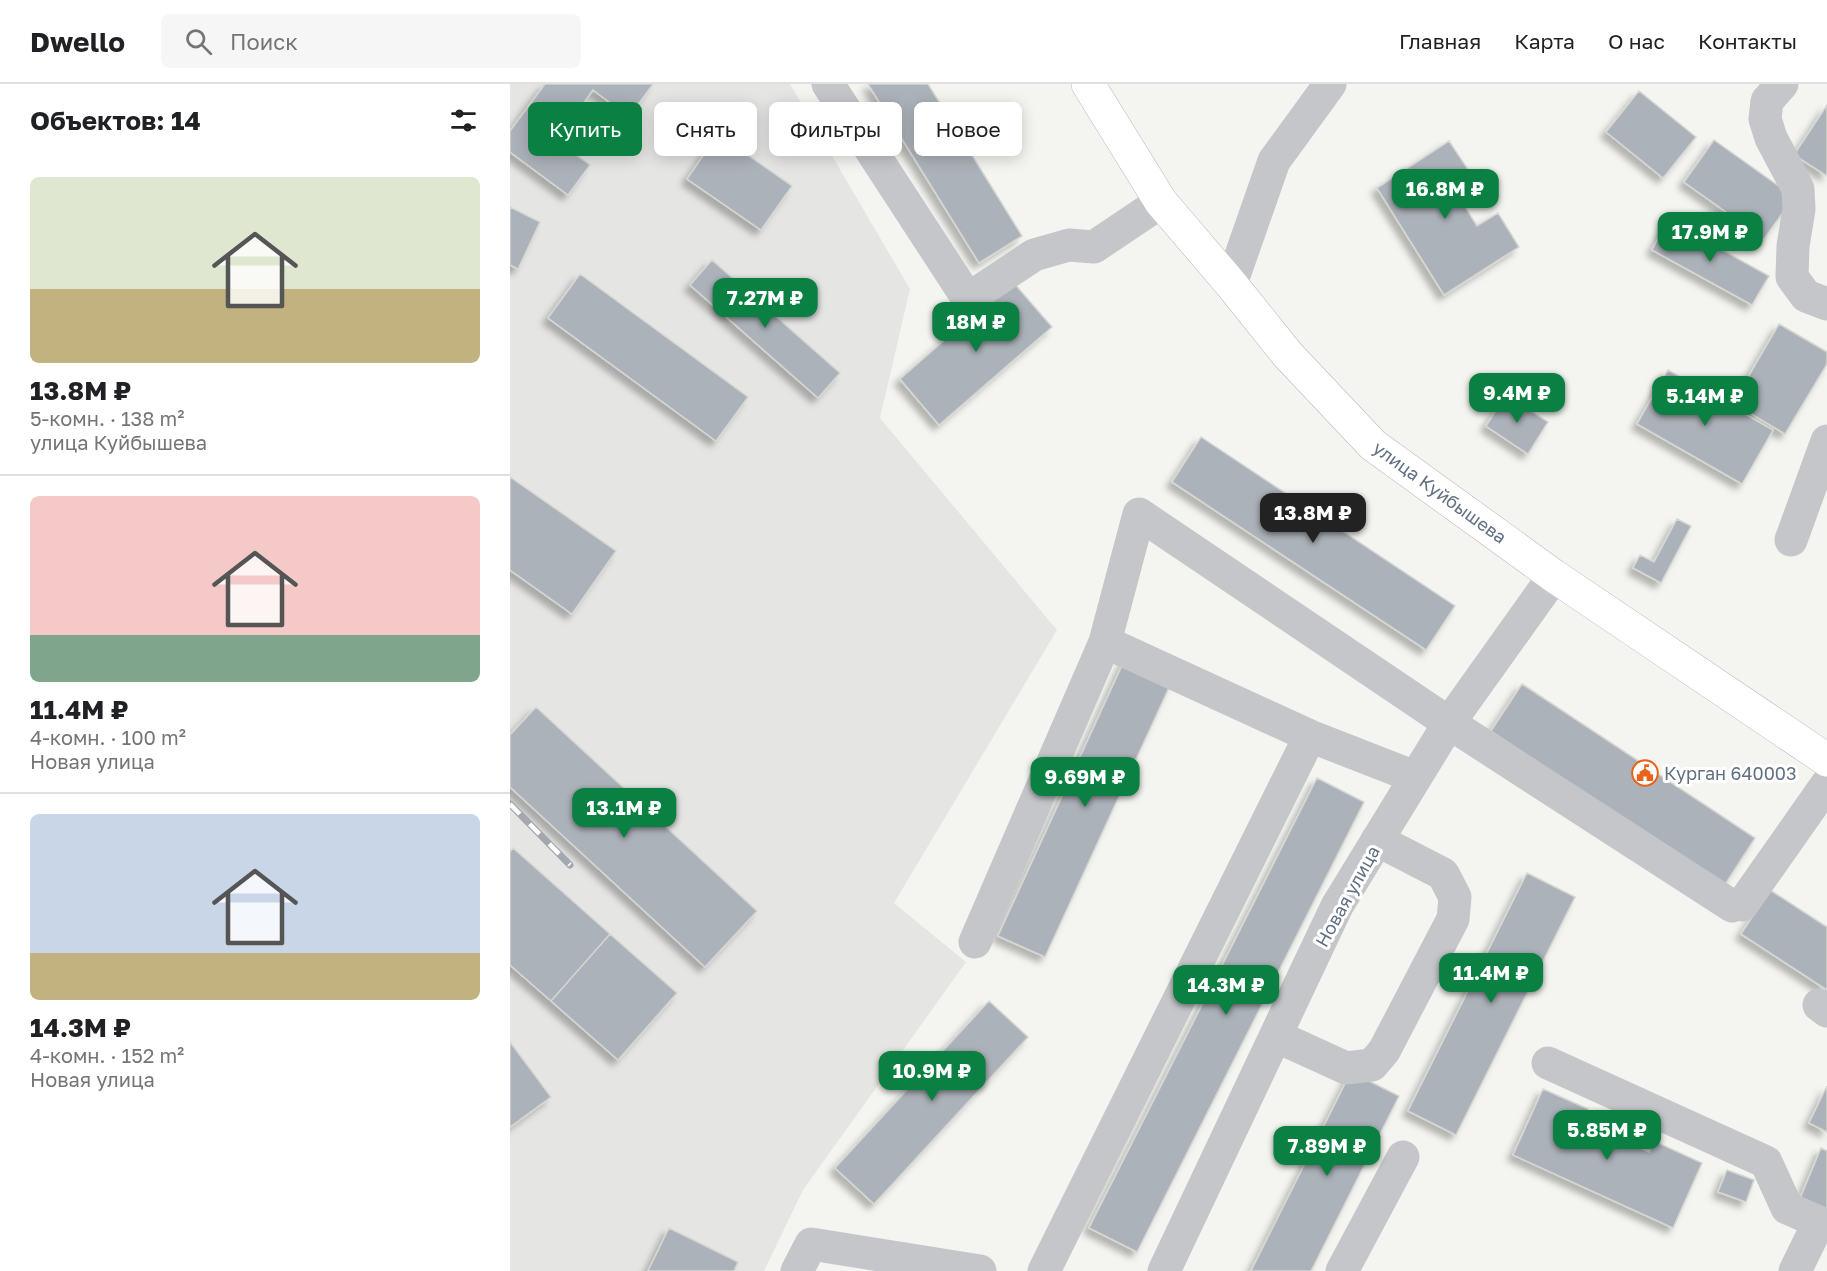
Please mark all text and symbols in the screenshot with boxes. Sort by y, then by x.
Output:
search box [161,14,581,68]
text: Dwello [30,25,125,58]
icon: search [182,25,215,58]
text: Поиск [230,28,298,55]
text: Главная [1399,28,1481,54]
text: Карта [1514,28,1575,54]
text: О нас [1608,28,1665,54]
text: Контакты [1698,28,1797,54]
chip: Купить [528,102,642,156]
chip: Снять [654,102,757,156]
chip: Фильтры [769,102,902,156]
chip: Новое [914,102,1022,156]
icon: filters [447,104,480,137]
text: Объектов: 14 [30,105,201,136]
pin: 16.8M ₽ [1390,169,1500,220]
text: 16.8M ₽ [1406,176,1484,200]
pin: 17.9M ₽ [1655,212,1765,263]
icon: home [201,216,309,324]
text: 17.9M ₽ [1672,219,1748,243]
pin: 7.27M ₽ [710,278,820,329]
text: 7.27M ₽ [727,285,803,309]
pin: 18M ₽ [934,302,1018,353]
text: 18M ₽ [946,309,1006,333]
pin: 9.4M ₽ [1468,373,1566,424]
text: 13.8M ₽ [30,375,131,406]
pin: 5.14M ₽ [1650,376,1760,427]
text: 9.4M ₽ [1483,380,1551,404]
text: 5.14M ₽ [1666,383,1744,407]
text: 5-комн. · 138 m² [30,406,184,430]
text: улица Куйбышева [30,430,207,454]
street label: улица Куйбышева [1369,436,1511,548]
pin: 13.8M ₽ [1258,493,1368,544]
text: 13.8M ₽ [1274,500,1352,524]
icon: home [201,535,309,643]
text: 11.4M ₽ [30,694,129,725]
text: 4-комн. · 100 m² [30,725,186,749]
text: Новая улица [30,749,155,773]
pin: 9.69M ₽ [1030,757,1140,808]
public building icon: Курган 640003 [1630,758,1660,788]
place label: Курган 640003 [1664,762,1796,784]
text: 9.69M ₽ [1045,764,1125,788]
pin: 13.1M ₽ [569,788,679,839]
text: 13.1M ₽ [586,795,662,819]
street label: Новая улица [1310,842,1384,950]
icon: home [201,853,309,961]
pin: 11.4M ₽ [1436,953,1546,1004]
text: 11.4M ₽ [1453,960,1529,984]
pin: 14.3M ₽ [1171,965,1281,1016]
text: 14.3M ₽ [1187,972,1265,996]
text: 14.3M ₽ [30,1012,131,1043]
text: 4-комн. · 152 m² [30,1043,184,1067]
pin: 10.9M ₽ [877,1051,987,1102]
text: 10.9M ₽ [893,1058,971,1082]
text: Новая улица [30,1067,155,1091]
pin: 5.85M ₽ [1552,1110,1662,1161]
text: 5.85M ₽ [1567,1117,1647,1141]
pin: 7.89M ₽ [1272,1126,1382,1177]
text: 7.89M ₽ [1287,1133,1367,1157]

